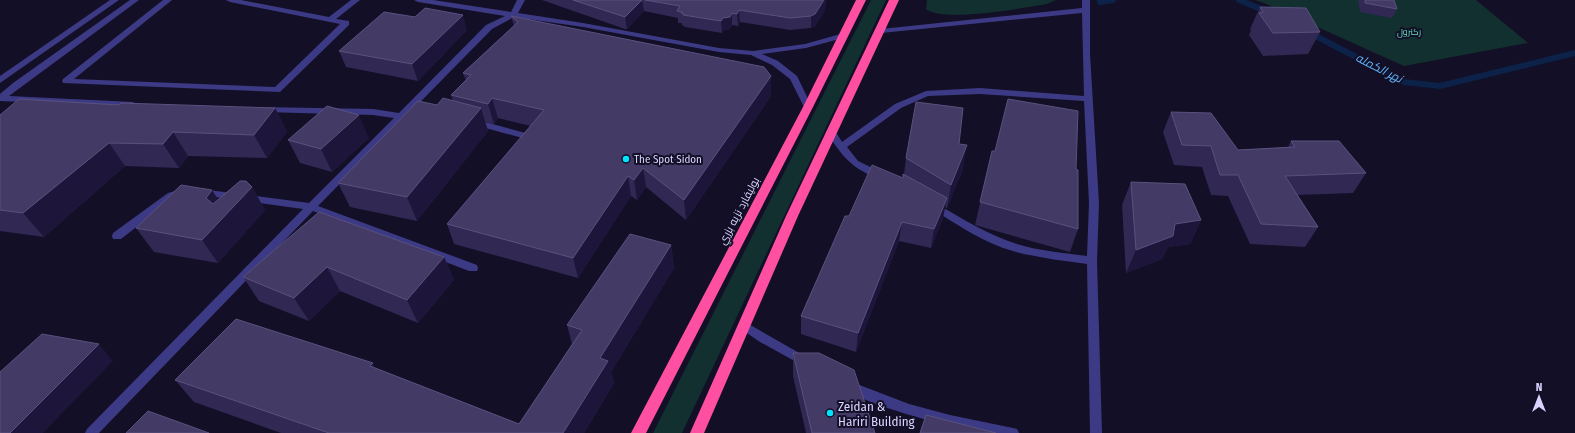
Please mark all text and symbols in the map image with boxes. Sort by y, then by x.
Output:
park label: ركنرول [1397,27,1421,38]
water label: نهر الكمله [1353,50,1406,87]
place label: The Spot Sidon [634,153,702,166]
marker: The Spot Sidon [621,154,631,164]
street label: بوليفارد نزيه بزري [716,175,764,248]
north arrow [1519,377,1559,417]
text: N [1536,381,1542,394]
place label: Zeidan & Hariri Building [838,399,916,429]
marker: Zeidan & Hariri Building [825,408,835,418]

